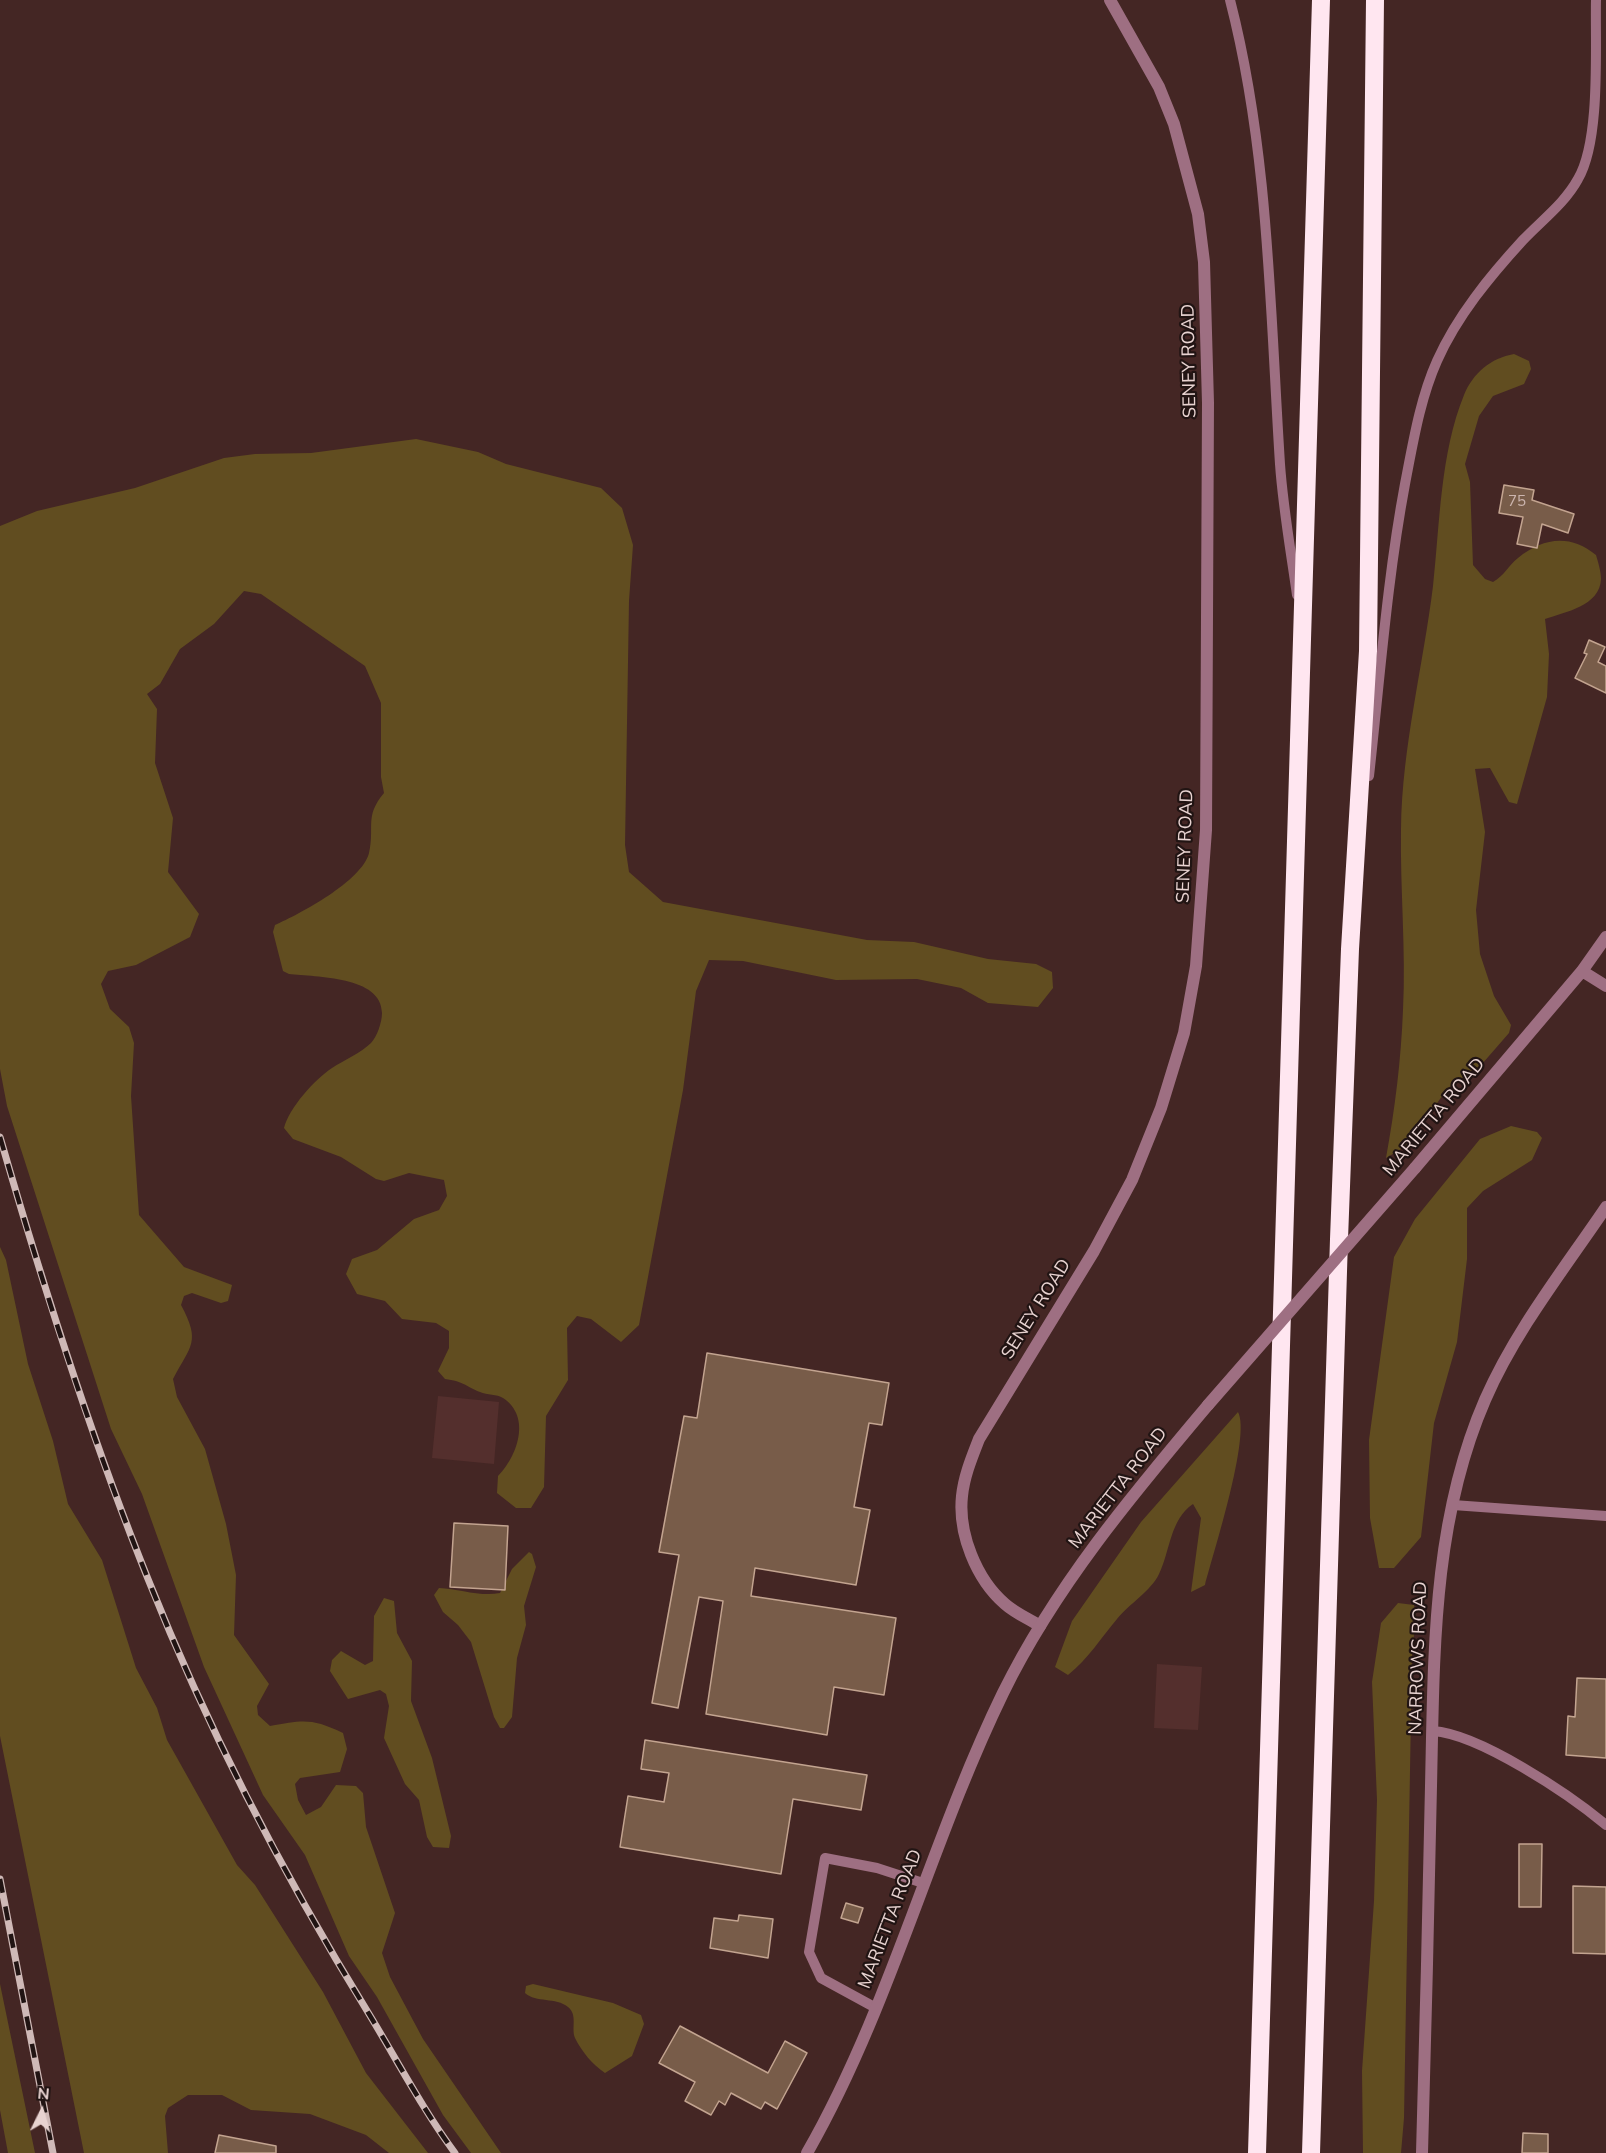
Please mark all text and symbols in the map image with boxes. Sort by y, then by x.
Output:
street label: SENEY ROAD [1177,304,1201,418]
house number: 75 [1508,492,1526,510]
street label: SENEY ROAD [1172,789,1198,903]
street label: MARIETTA ROAD [1378,1054,1490,1180]
street label: SENEY ROAD [997,1255,1075,1363]
street label: MARIETTA ROAD [1064,1423,1172,1553]
street label: NARROWS ROAD [1405,1581,1431,1735]
street label: MARIETTA ROAD [854,1846,926,1992]
north arrow [12,2081,72,2141]
text: N [37,2083,50,2104]

